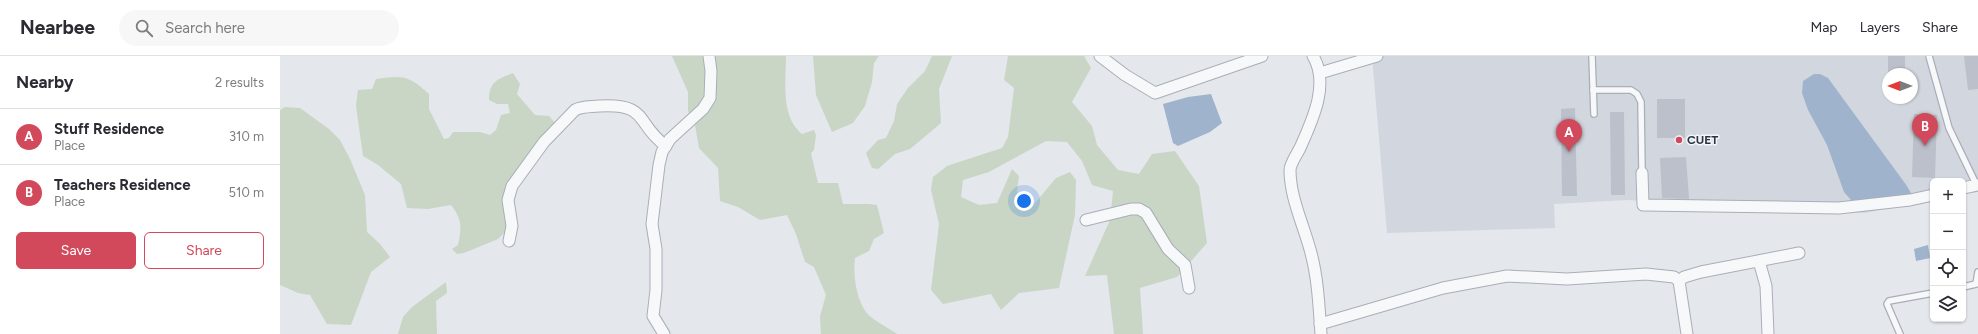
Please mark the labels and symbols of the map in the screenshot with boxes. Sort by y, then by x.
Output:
north arrow [1882,68,1918,104]
pin: B [1912,113,1938,146]
pin: A [1556,119,1582,152]
place label: CUET [1687,133,1718,147]
marker: CUET [1674,135,1684,145]
your location [1014,191,1034,211]

